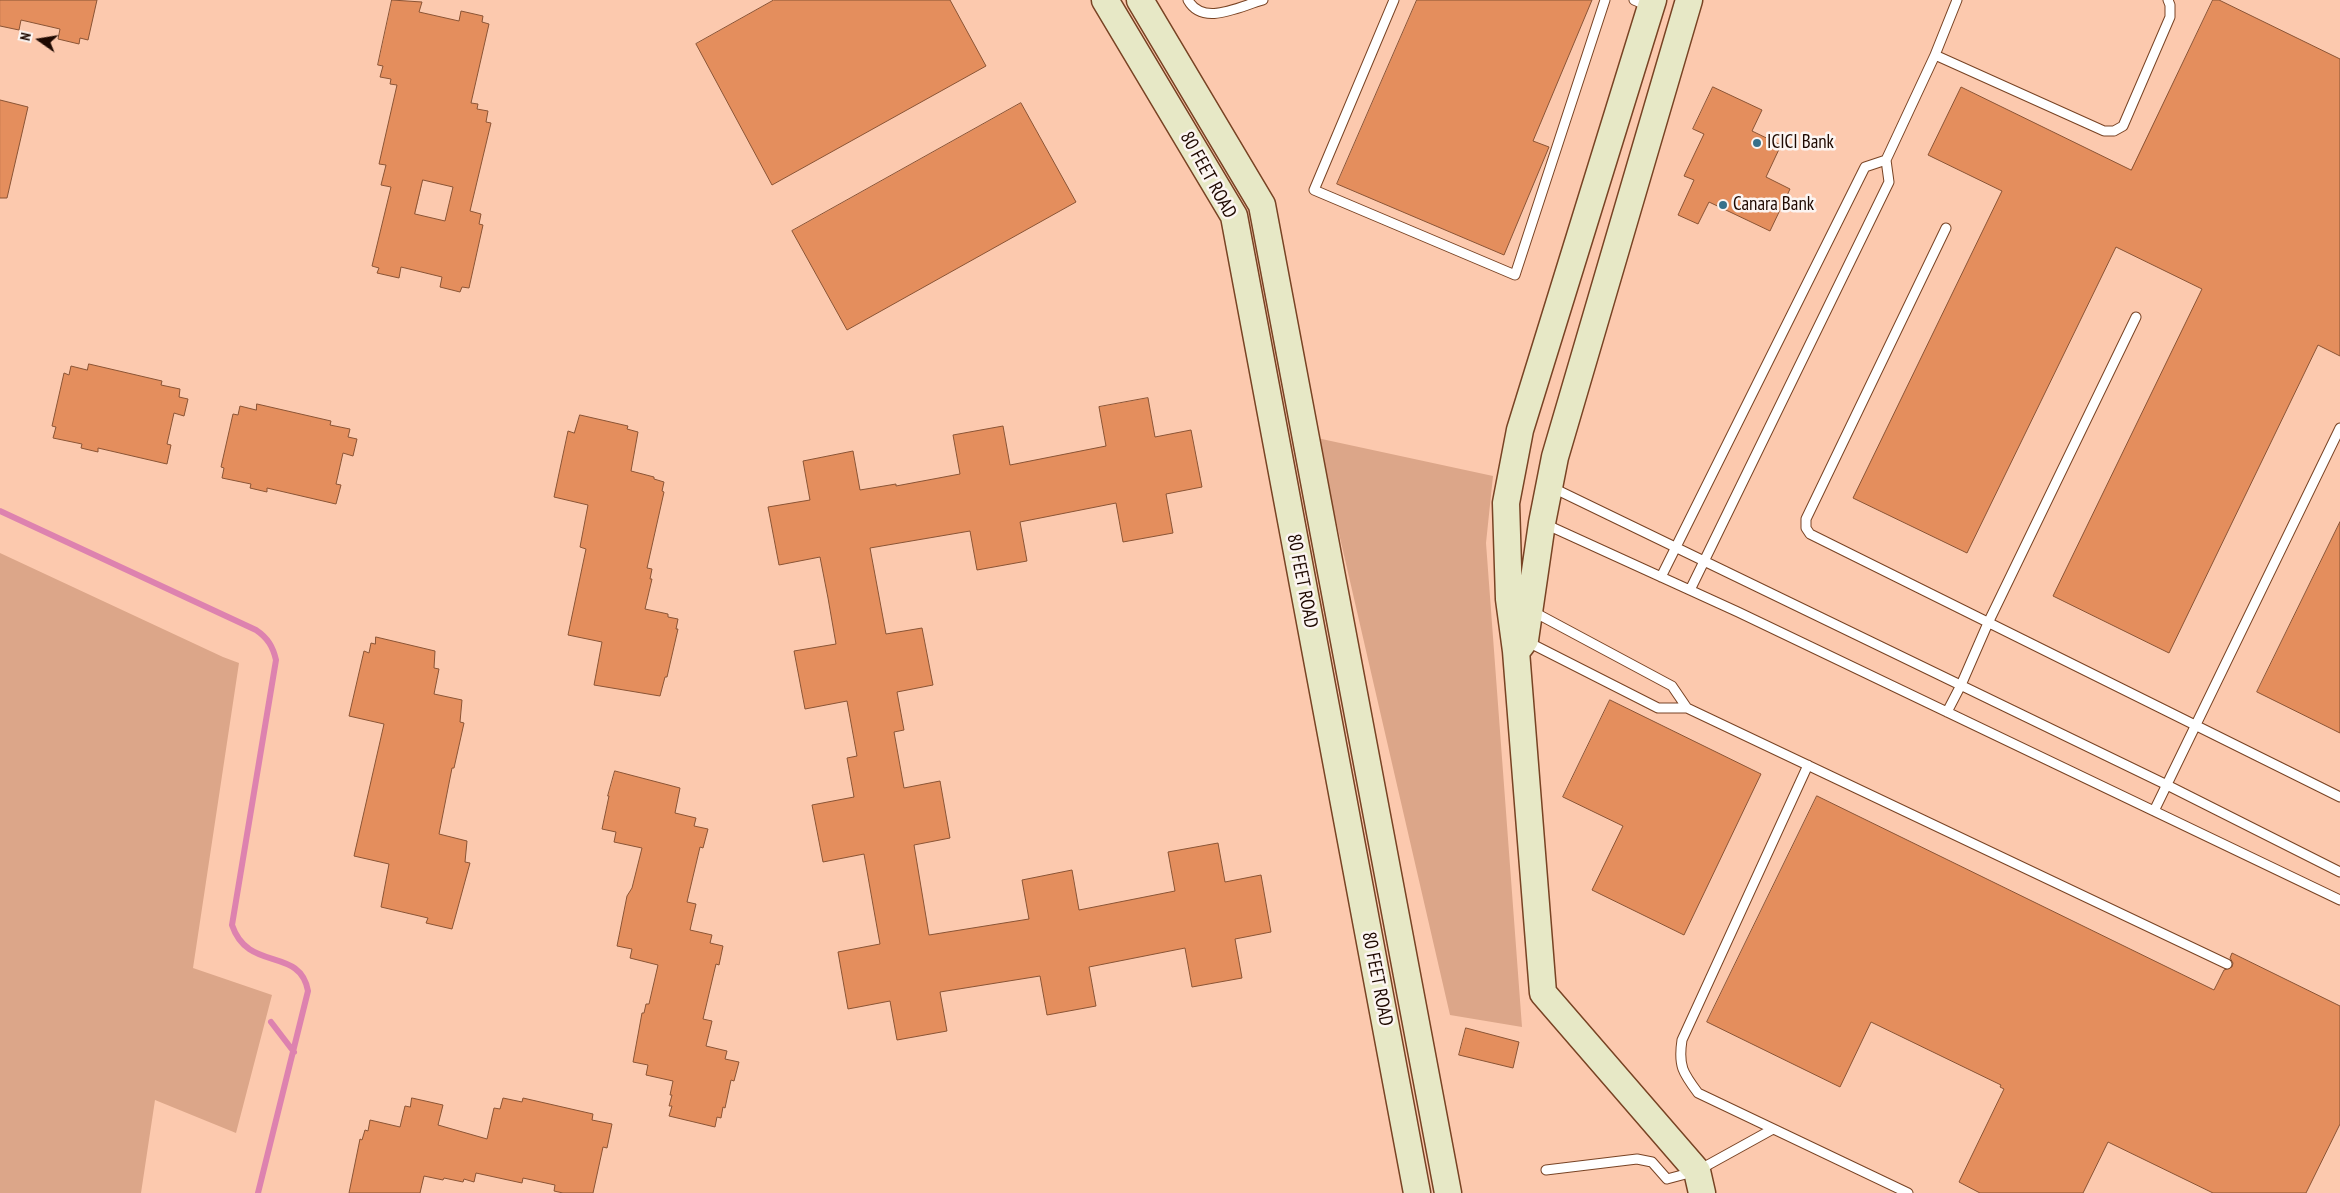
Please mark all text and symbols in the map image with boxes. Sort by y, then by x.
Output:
north arrow [15,15,65,65]
text: N [16,31,35,42]
street label: 80 FEET ROAD [1175,128,1241,222]
place label: ICICI Bank [1767,132,1834,154]
marker: ICICI Bank [1751,137,1763,149]
place label: Canara Bank [1733,194,1814,216]
marker: Canara Bank [1717,199,1729,211]
street label: 80 FEET ROAD [1282,532,1322,630]
street label: 80 FEET ROAD [1357,930,1397,1028]

